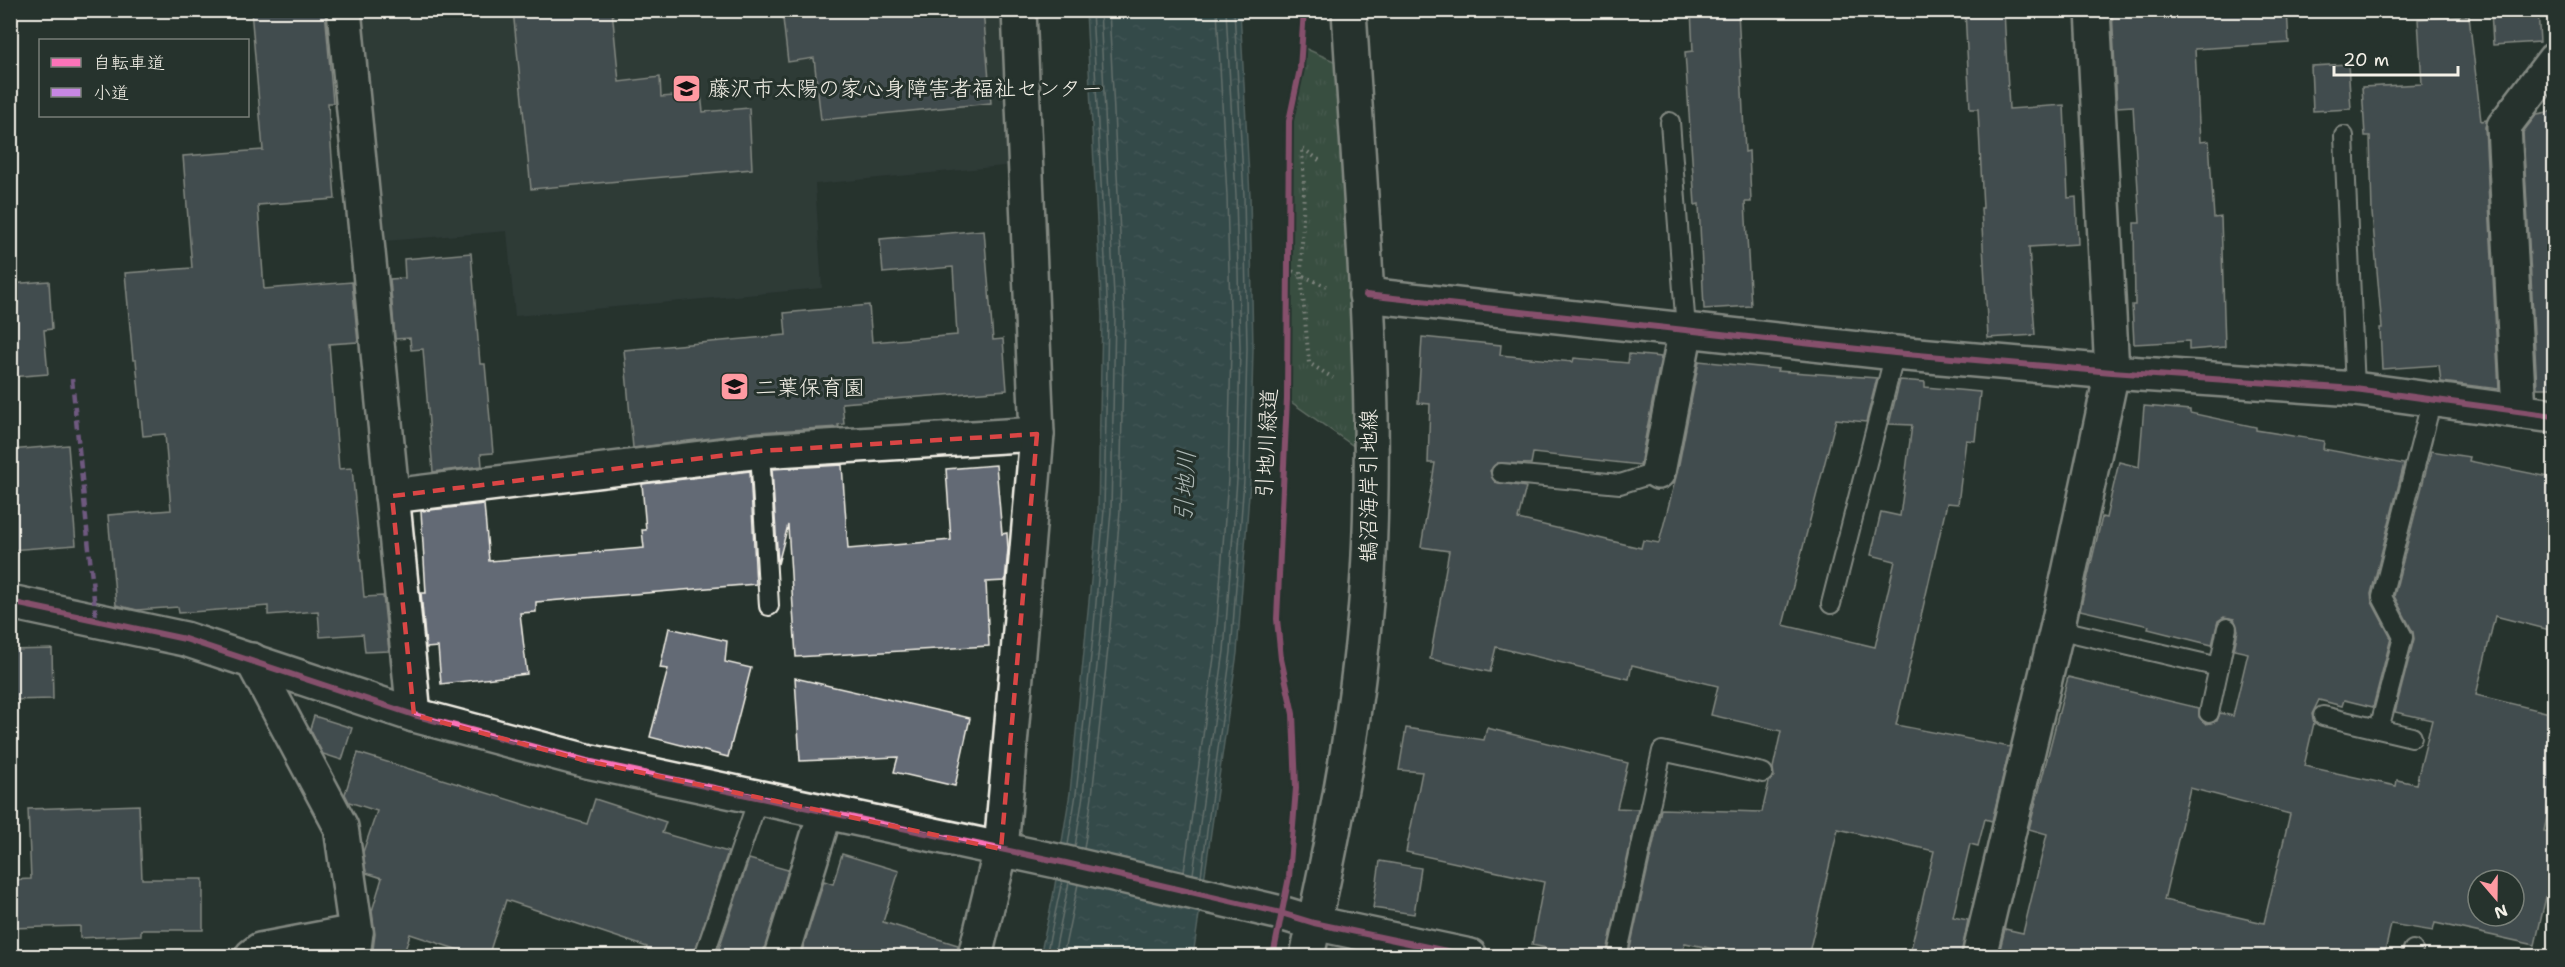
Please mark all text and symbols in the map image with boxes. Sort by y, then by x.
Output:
legend [39,39,249,117]
scale bar [2334,39,2458,77]
text: 20 m [2343,48,2389,72]
text: 自転車道 [93,51,165,75]
school or university icon: 藤沢市太陽の家心身障害者福祉センター [671,72,703,104]
place label: 藤沢市太陽の家心身障害者福祉センター [708,74,1103,103]
text: 小道 [93,81,129,105]
school or university icon: 二葉保育園 [718,371,750,403]
place label: 二葉保育園 [755,373,865,402]
street label: 引地川緑道 [1249,387,1284,499]
street label: 鵠沼海岸引地線 [1354,409,1383,563]
water label: 引地川 [1167,449,1203,523]
north arrow [2466,868,2526,928]
text: N [2491,900,2511,924]

